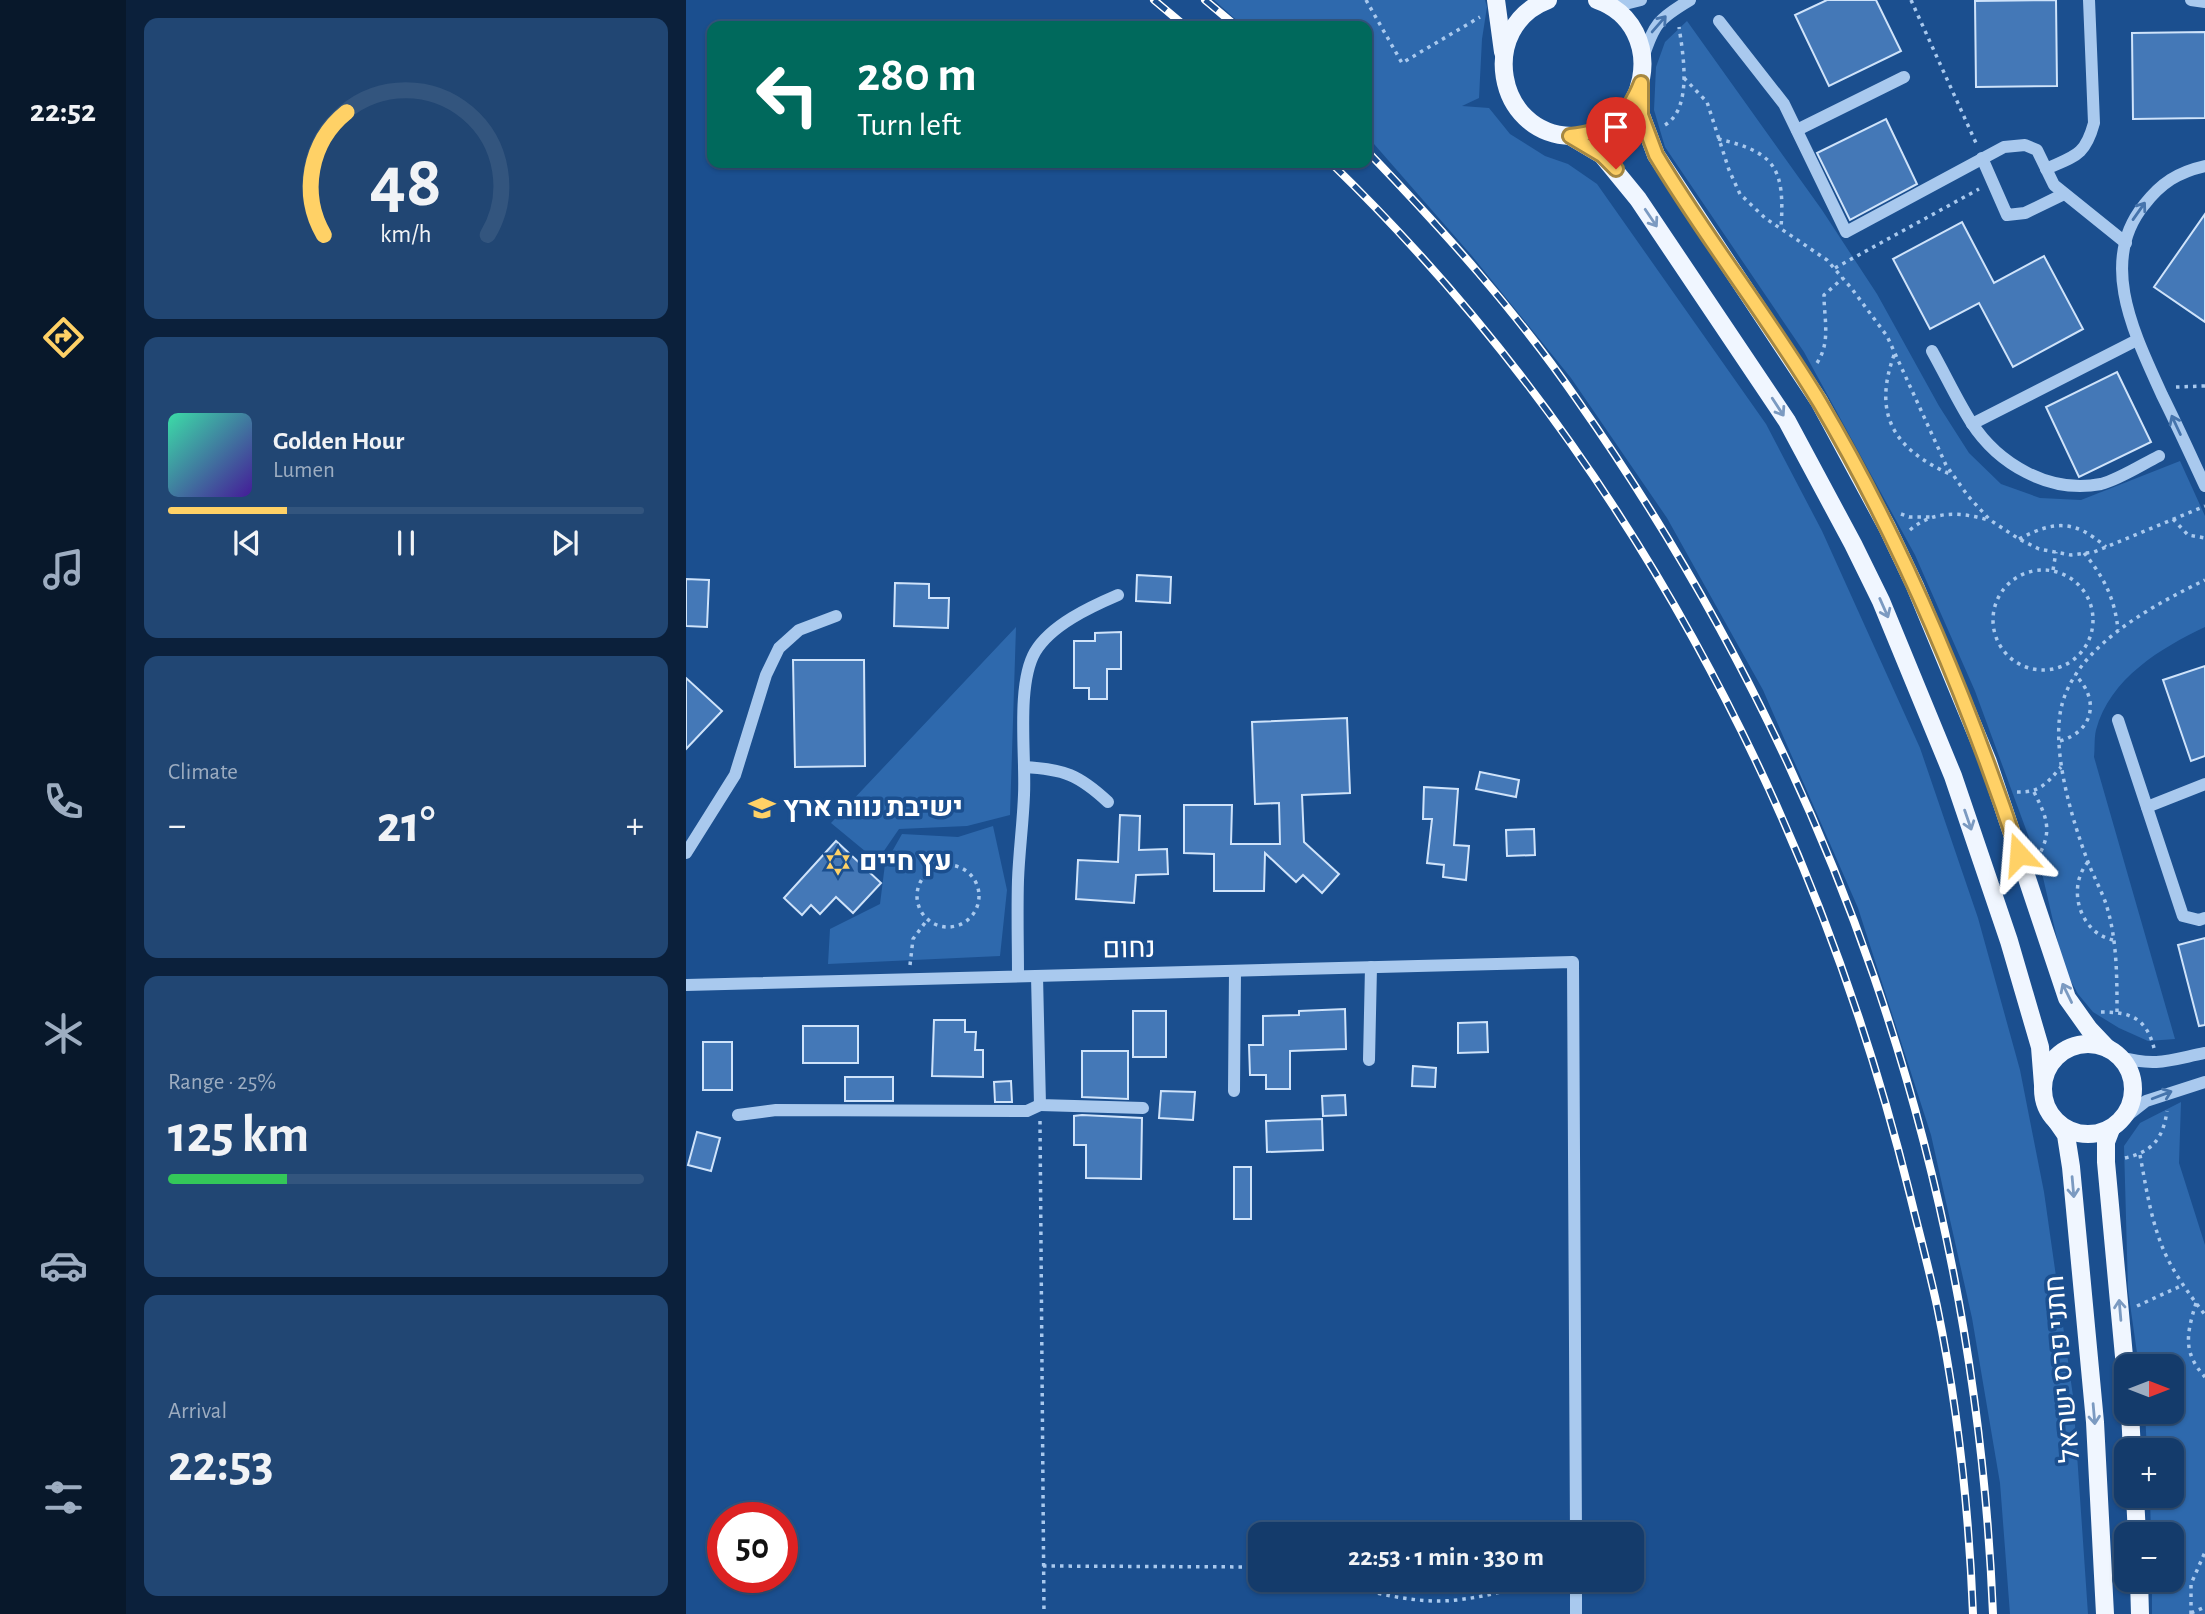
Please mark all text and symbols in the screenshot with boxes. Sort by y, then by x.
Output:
one-way arrow [1651,15,1667,33]
icon: left [742,49,833,140]
text: 280 m [857,51,977,100]
text: 22:52 [30,95,96,127]
pin [1586,97,1646,169]
icon: arrive [1597,108,1635,146]
text: Turn left [857,109,961,141]
text: 48 [370,147,442,220]
one-way arrow [2132,202,2146,221]
one-way arrow [1644,208,1658,227]
text: km/h [380,221,432,246]
icon: directions [39,313,88,362]
one-way arrow [1771,397,1785,417]
one-way arrow [2169,414,2182,436]
text: Golden Hour [273,428,404,454]
text: Lumen [273,459,335,482]
icon: previous [228,524,266,562]
icon: pause [387,524,425,562]
icon: next [546,524,584,562]
icon: music [39,545,88,594]
one-way arrow [1878,597,1891,619]
text: Climate [168,761,238,784]
icon: phone [39,777,88,826]
school or university icon: ישיבת נווה ארץ [747,793,777,823]
place label: ישיבת נווה ארץ [783,794,963,822]
text: 21° [377,799,435,851]
text: − [168,807,186,845]
text: + [626,807,644,845]
one-way arrow [1963,808,1975,830]
position arrow [1982,817,2056,891]
synagogue icon: עץ חיים [823,847,853,877]
place label: עץ חיים [859,848,952,876]
street label: נחום [1102,935,1156,963]
one-way arrow [2059,983,2073,1004]
icon: climate [39,1009,88,1058]
text: Range · 25% [168,1071,276,1094]
one-way arrow [2150,1088,2172,1101]
text: 125 km [168,1109,309,1161]
one-way arrow [2067,1175,2080,1198]
icon: car [39,1241,88,1290]
street label: חתני פרס ישראל [2041,1274,2085,1464]
one-way arrow [2113,1299,2126,1321]
north arrow [2114,1354,2184,1424]
map controls [2114,1354,2184,1592]
text: Arrival [168,1400,227,1423]
one-way arrow [2088,1402,2101,1425]
text: 22:53 [168,1438,274,1490]
button: + [2114,1438,2184,1508]
icon: filters [39,1473,88,1522]
speed limit sign: 50 [707,1502,798,1593]
button: − [2114,1522,2184,1592]
text: 22:53 · 1 min · 330 m [1348,1544,1544,1570]

